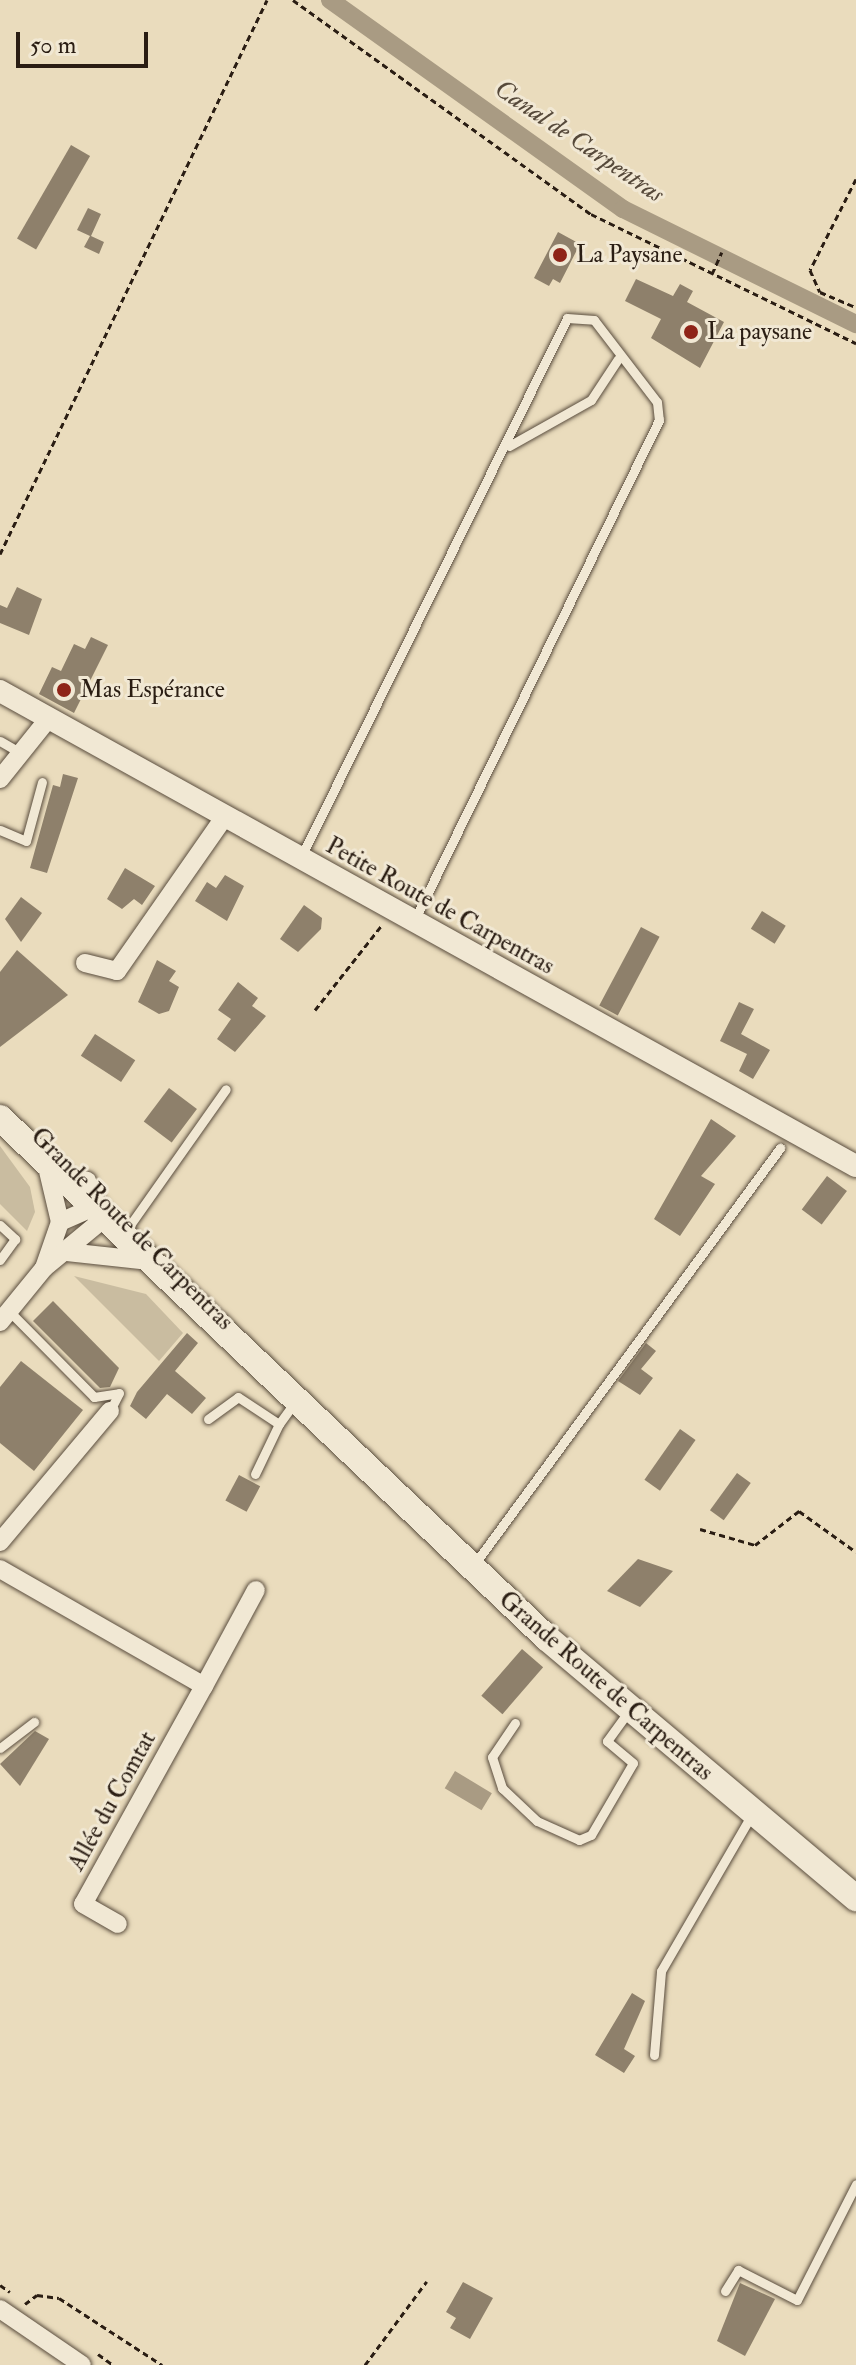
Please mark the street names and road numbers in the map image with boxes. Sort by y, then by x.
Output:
street label: Petite Route de Carpentras [321,831,559,981]
street label: Grande Route de Carpentras [25,1122,239,1336]
street label: Grande Route de Carpentras [493,1585,719,1787]
street label: Allée du Comtat [62,1726,162,1876]

